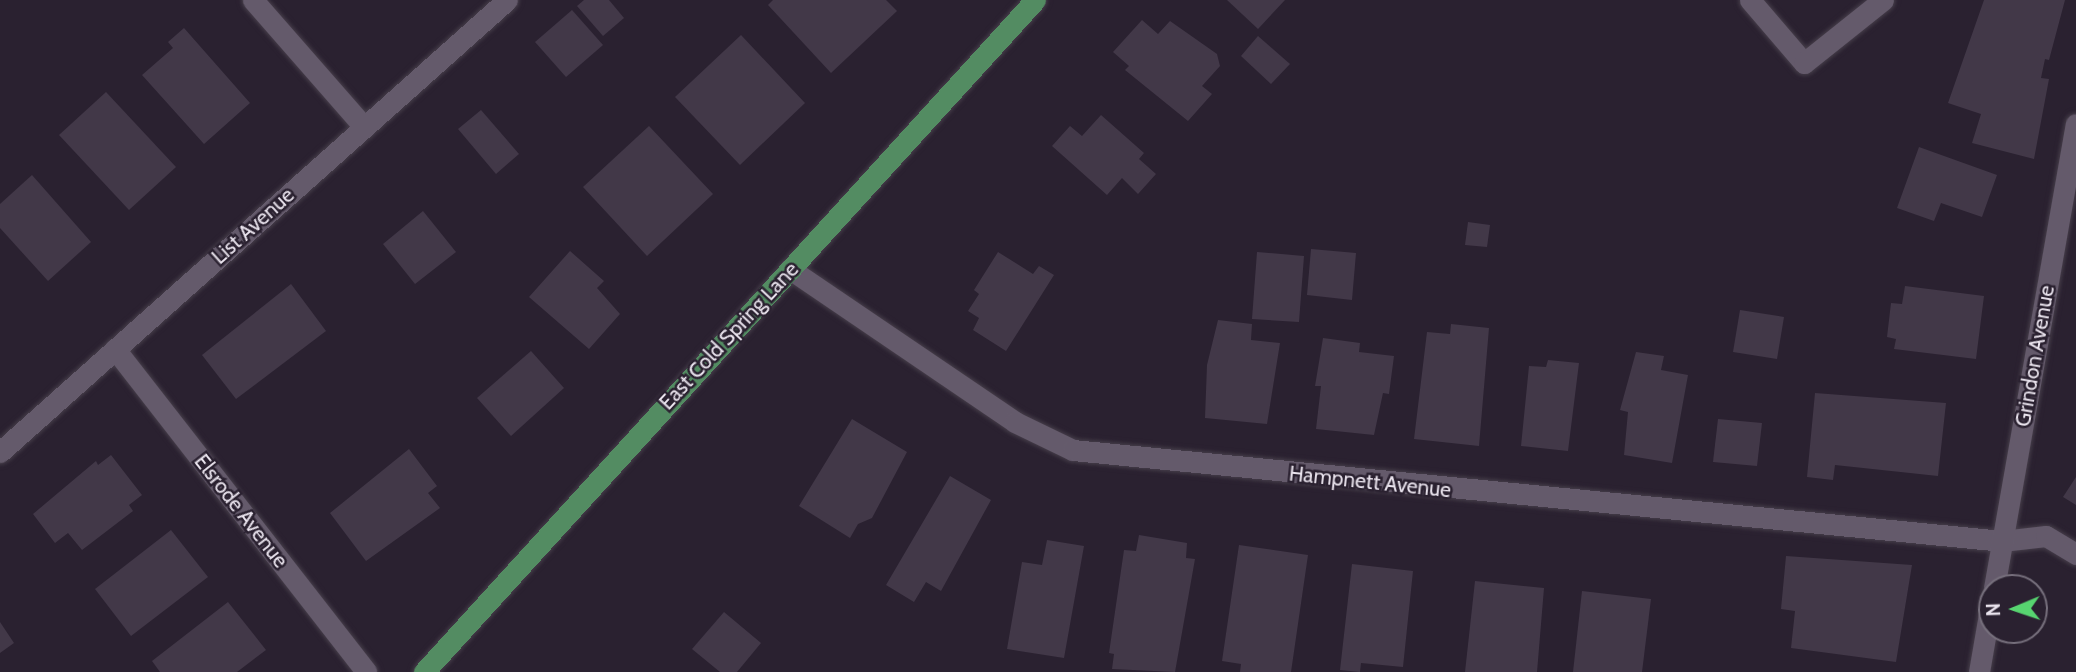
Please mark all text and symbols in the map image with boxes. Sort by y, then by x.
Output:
street label: List Avenue [207,182,299,270]
street label: East Cold Spring Lane [654,257,804,415]
street label: Grindon Avenue [2010,283,2060,429]
street label: Elsrode Avenue [189,449,293,573]
street label: Hampnett Avenue [1288,461,1452,503]
north arrow [1978,574,2048,644]
text: N [1982,603,2005,617]

